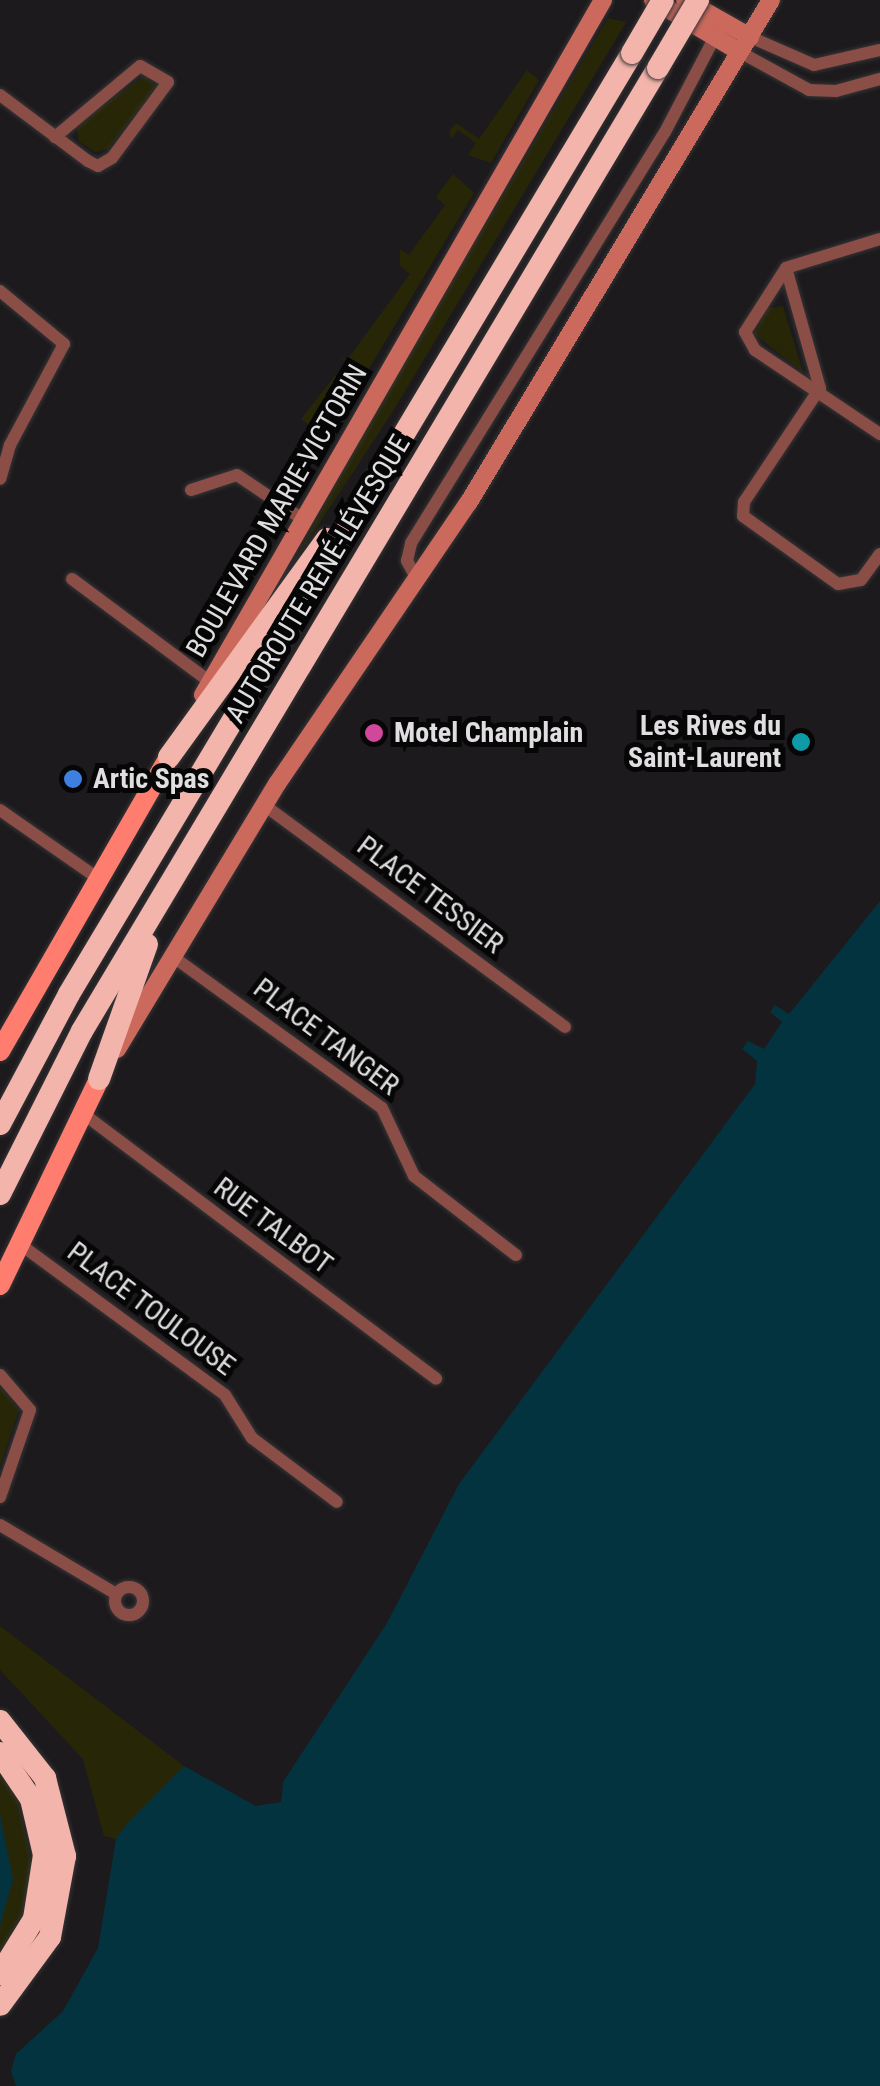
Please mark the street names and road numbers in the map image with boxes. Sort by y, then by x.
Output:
street label: BOULEVARD MARIE-VICTORIN [179,359,375,663]
street label: AUTOROUTE RENÉ-LÉVESQUE [219,429,417,729]
street label: PLACE TESSIER [350,829,510,961]
street label: PLACE TANGER [247,971,405,1103]
street label: RUE TALBOT [207,1170,339,1282]
street label: PLACE TOULOUSE [60,1235,242,1383]

